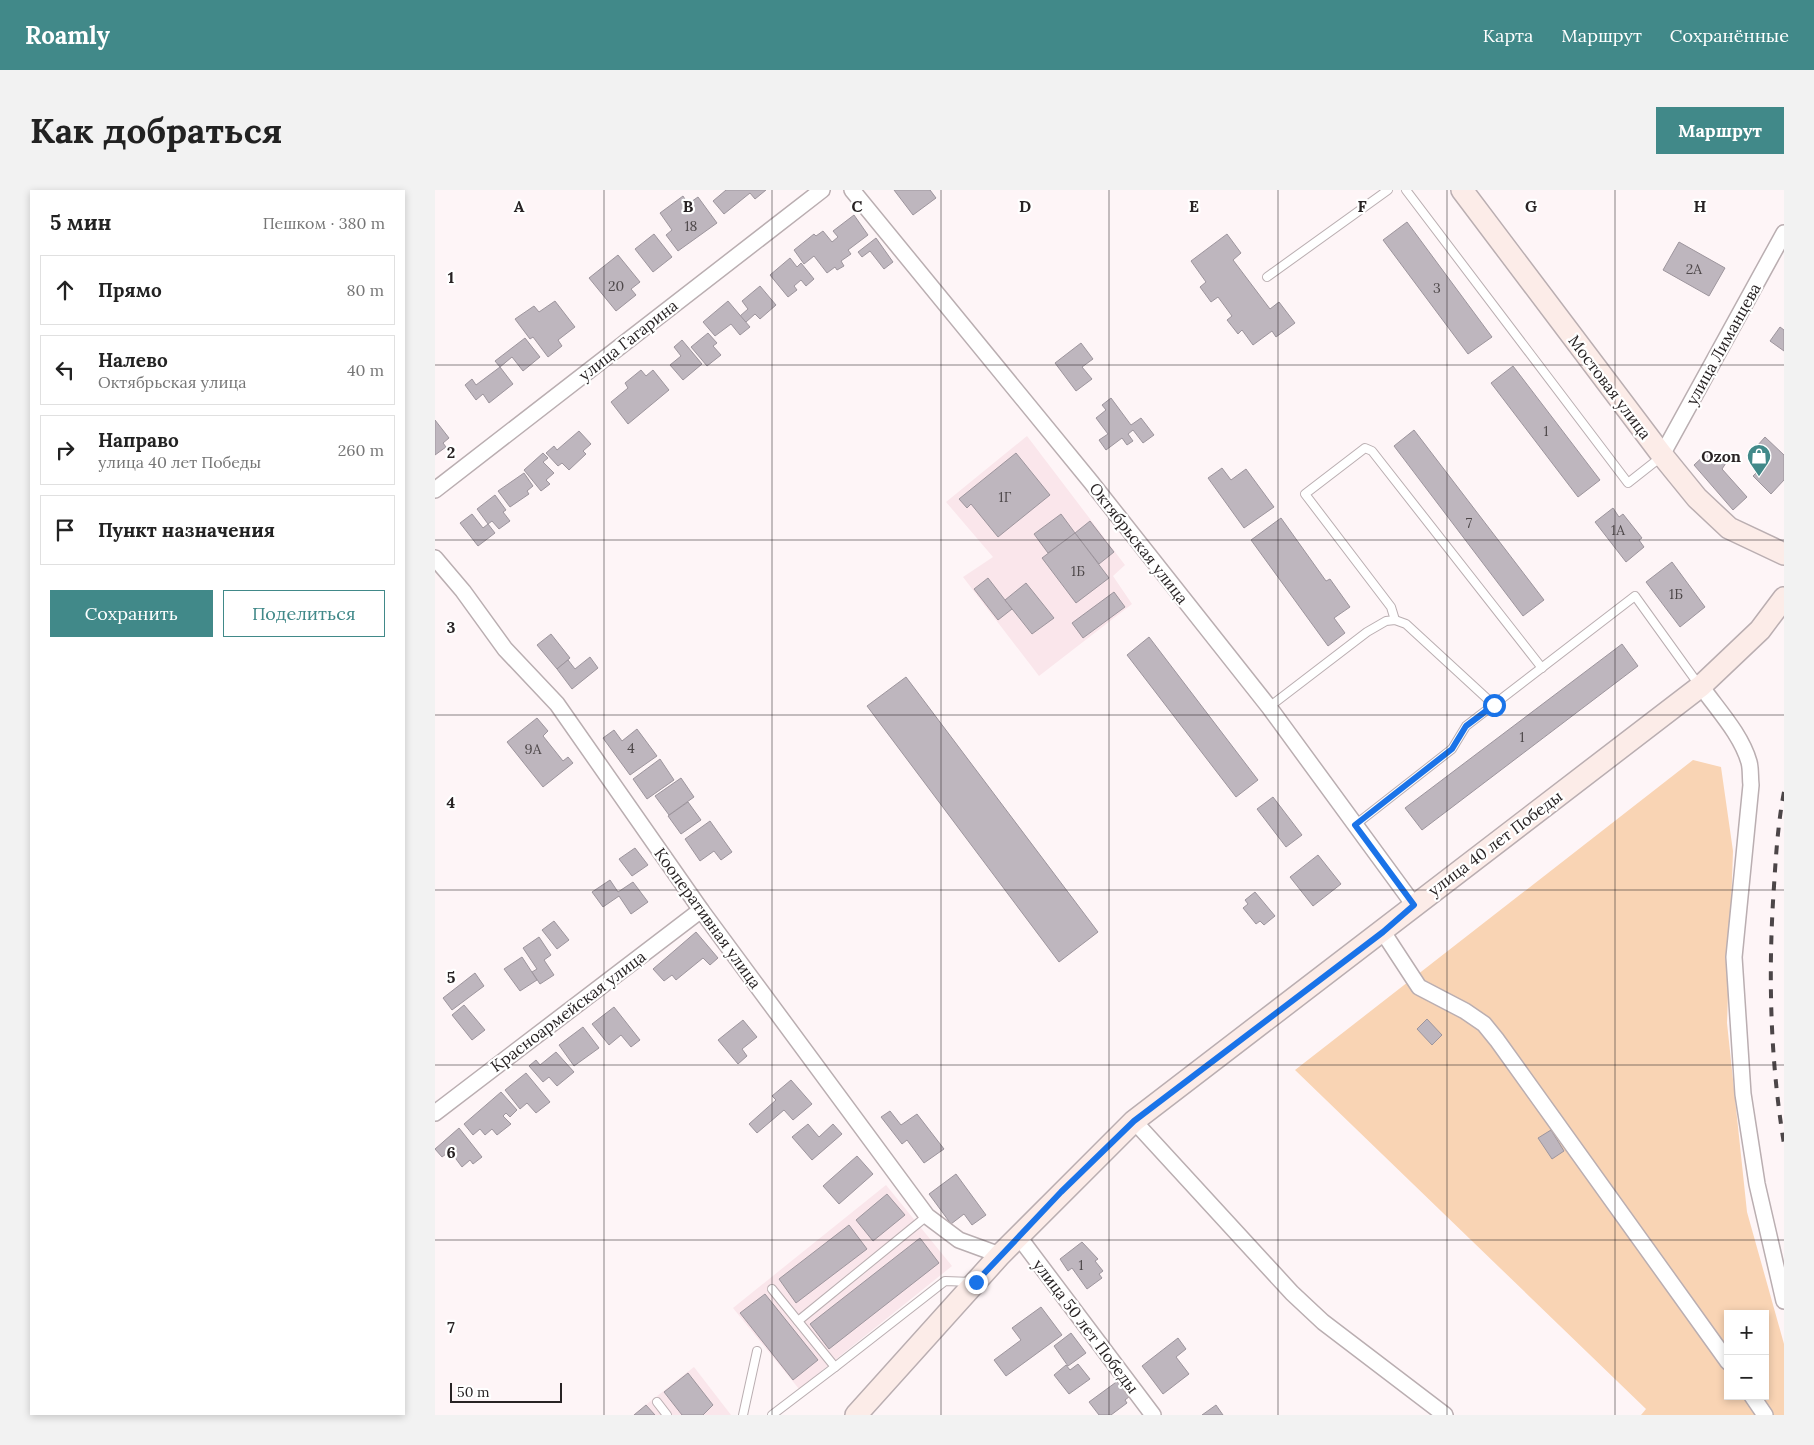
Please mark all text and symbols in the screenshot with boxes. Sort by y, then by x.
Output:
text: Roamly [25,20,110,51]
text: Карта [1483,24,1533,47]
text: Маршрут [1561,24,1642,47]
text: Сохранённые [1670,24,1789,47]
button: Маршрут [1656,107,1784,154]
text: Как добраться [30,108,283,153]
text: A [514,196,525,216]
text: B [683,196,694,216]
text: C [851,196,863,216]
text: D [1019,196,1031,216]
text: E [1189,196,1199,216]
text: F [1357,196,1367,216]
text: G [1525,196,1537,216]
text: H [1694,196,1707,216]
text: 5 мин [50,209,111,236]
text: Пешком · 380 m [263,213,385,233]
house number: 18 [685,217,698,235]
house number: 2А [1686,260,1702,278]
text: 1 [448,267,454,287]
icon: ahead [51,276,79,304]
house number: 20 [608,277,624,295]
text: Прямо [98,278,162,302]
house number: 3 [1433,279,1441,297]
street label: улица Лиманцева [1681,279,1765,409]
text: 80 m [347,280,384,300]
street label: улица Гагарина [574,295,682,385]
street label: Мостовая улица [1564,331,1656,443]
text: Налево [98,348,168,372]
icon: left [51,356,79,384]
text: 40 m [347,360,384,380]
text: Октябрьская улица [98,372,247,392]
house number: 1 [1543,422,1549,440]
text: Направо [98,428,179,452]
icon: right [51,436,79,464]
text: 260 m [338,440,384,460]
text: 2 [447,442,455,462]
shop icon: Ozon [1746,443,1772,477]
place label: Ozon [1701,446,1741,466]
text: улица 40 лет Победы [98,452,261,472]
street label: Октябрьская улица [1085,478,1193,608]
house number: 1Г [999,488,1012,506]
house number: 7 [1466,514,1473,532]
icon: arrive [51,516,79,544]
text: Пункт назначения [98,518,275,542]
house number: 1А [1611,521,1625,539]
house number: 1Б [1071,562,1085,580]
house number: 1Б [1669,585,1683,603]
button: Сохранить [50,590,213,637]
button: Поделиться [223,590,385,637]
text: 3 [447,617,456,637]
route start [1483,694,1506,717]
house number: 1 [1519,728,1525,746]
house number: 4 [627,739,635,757]
house number: 9А [525,740,542,758]
street label: улица 40 лет Победы [1424,786,1566,900]
text: 4 [447,792,456,812]
street label: Кооперативная улица [650,844,766,992]
street label: Красноармейская улица [486,946,650,1076]
text: 5 [447,967,456,987]
text: 6 [446,1142,456,1162]
street label: улица 50 лет Победы [1029,1255,1143,1397]
house number: 1 [1078,1256,1084,1274]
route end [965,1271,988,1294]
map controls [1724,1310,1769,1400]
button: + [1724,1310,1769,1355]
text: 7 [447,1317,455,1337]
button: − [1724,1355,1769,1400]
scale bar [450,1380,563,1403]
text: 50 m [457,1383,490,1401]

